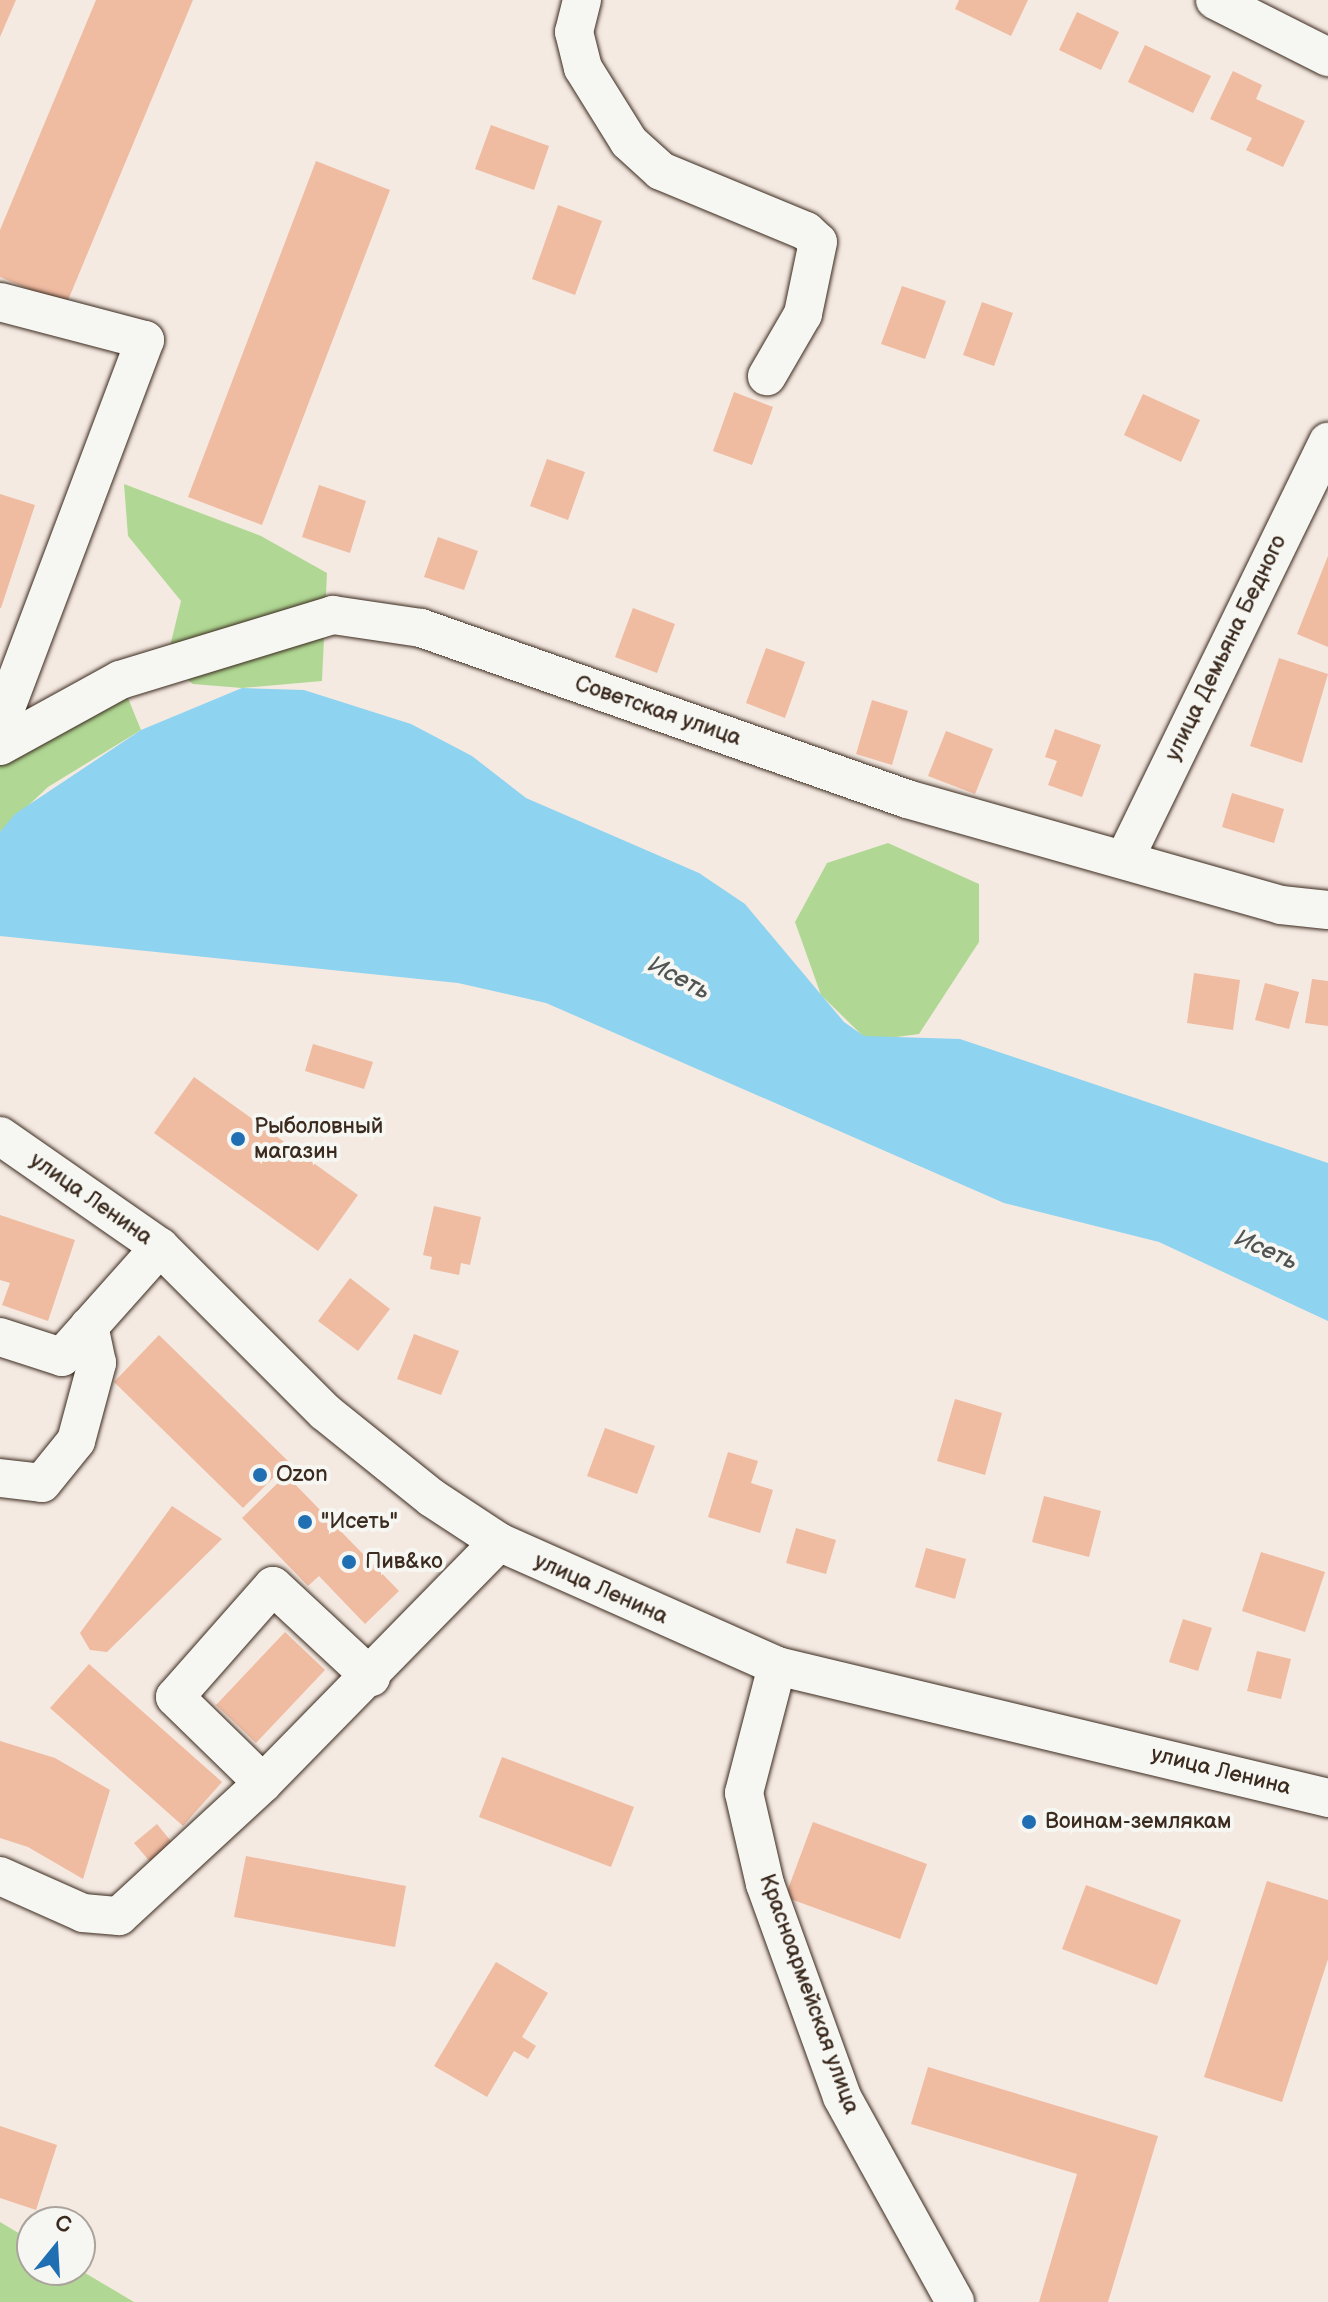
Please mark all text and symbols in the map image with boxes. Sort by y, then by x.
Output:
street label: улица Демьяна Бедного [1160,531,1292,765]
street label: Советская улица [571,670,745,752]
water label: Исеть [643,950,715,1006]
place label: Рыболовный магазин [254,1113,383,1164]
marker: Рыболовный магазин [229,1130,247,1148]
street label: улица Ленина [25,1147,157,1251]
water label: Исеть [1230,1223,1302,1277]
place label: Ozon [276,1462,328,1488]
marker: Ozon [251,1466,269,1484]
place label: "Исеть" [321,1509,398,1535]
marker: "Исеть" [296,1513,314,1531]
street label: улица Ленина [530,1548,672,1630]
place label: Пив&ко [365,1549,443,1575]
marker: Пив&ко [340,1553,358,1571]
street label: улица Ленина [1148,1741,1294,1801]
place label: Воинам-землякам [1045,1809,1232,1835]
marker: Воинам-землякам [1020,1813,1038,1831]
street label: Красноармейская улица [753,1871,865,2117]
north arrow [16,2206,96,2286]
text: С [51,2209,74,2240]

